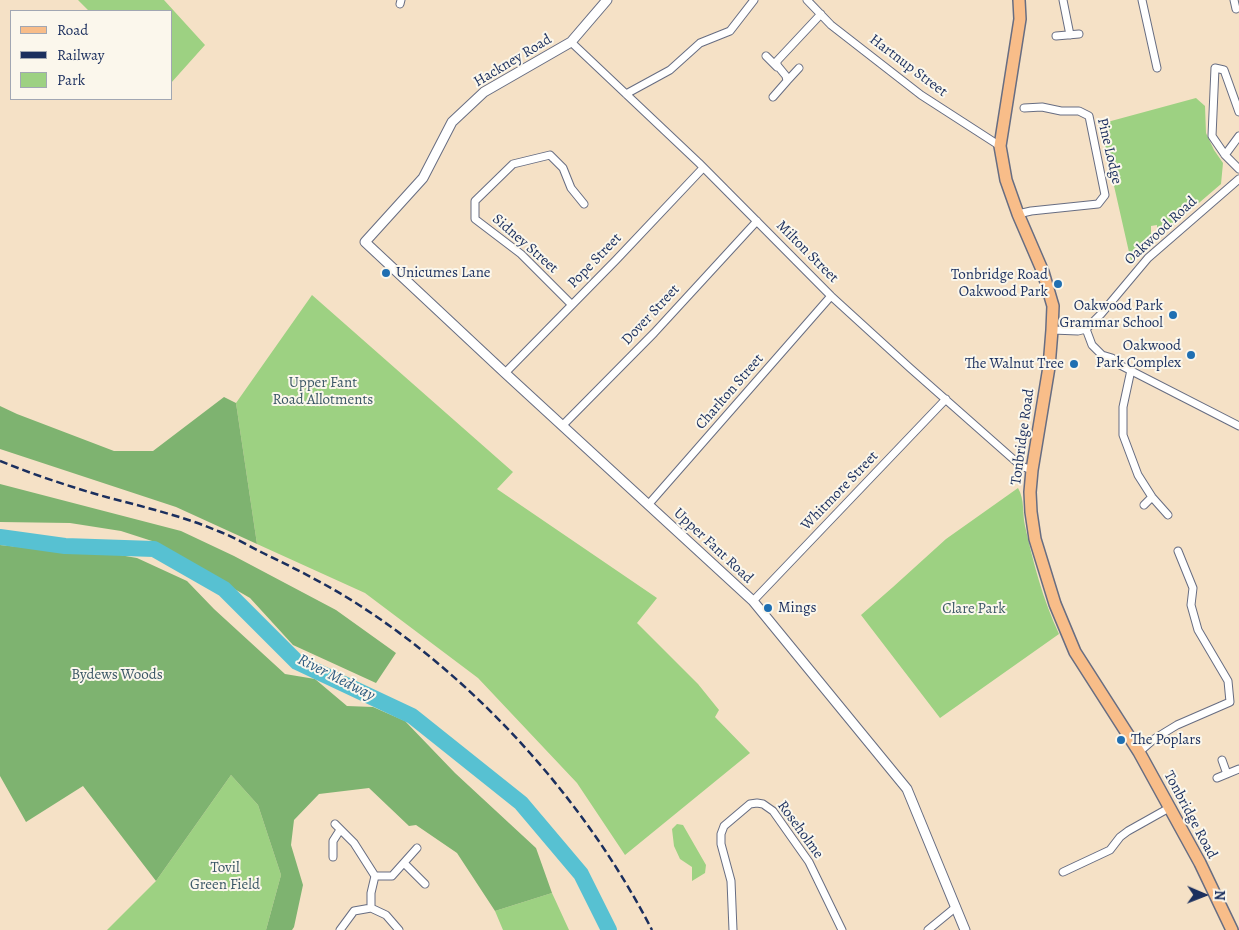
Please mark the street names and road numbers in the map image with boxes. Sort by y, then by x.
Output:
street label: Hackney Road [471,31,555,91]
street label: Hartnup Street [866,31,950,101]
street label: Pine Lodge [1093,116,1125,186]
street label: Oakwood Road [1121,193,1201,269]
street label: Sidney Street [488,210,562,278]
street label: Milton Street [772,217,842,287]
street label: Pope Street [564,230,626,292]
street label: Dover Street [618,281,684,349]
street label: Charlton Street [692,351,768,433]
street label: Tonbridge Road [1007,388,1039,486]
street label: Whitmore Street [798,448,882,534]
street label: Upper Fant Road [669,504,757,588]
street label: Tonbridge Road [1159,768,1221,862]
street label: Roseholme [773,797,827,863]

